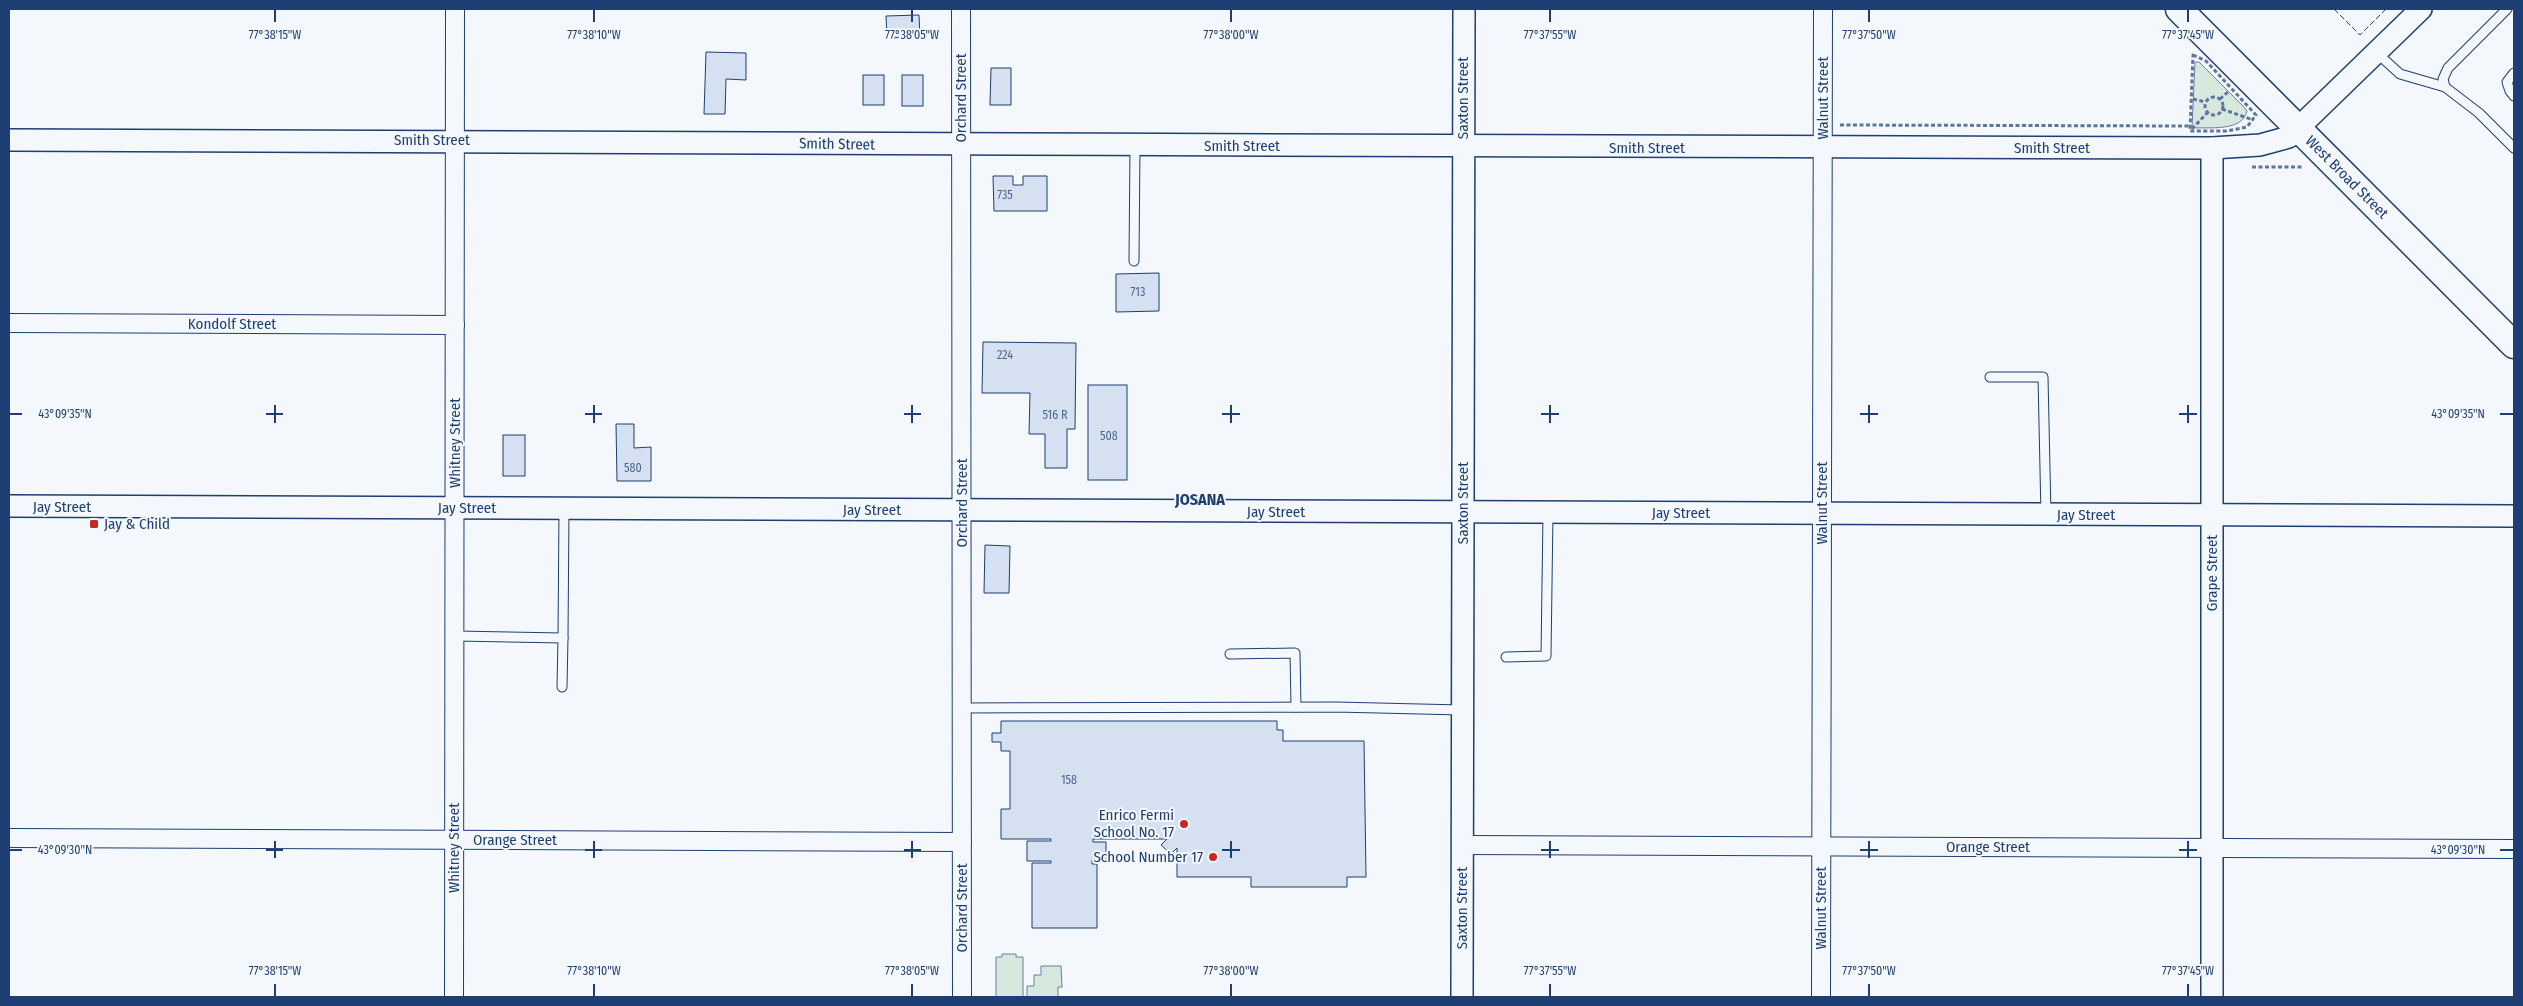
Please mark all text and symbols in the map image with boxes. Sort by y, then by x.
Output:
text: 77°38'15"W [249,28,301,42]
text: 77°38'10"W [567,28,621,42]
text: 77°38'05"W [885,28,939,42]
text: 77°38'00"W [1204,28,1258,42]
text: 77°37'55"W [1524,28,1576,42]
text: 77°37'50"W [1842,28,1896,42]
text: 77°37'45"W [2162,28,2214,42]
street label: Orchard Street [952,53,970,143]
street label: Walnut Street [1814,56,1832,140]
street label: Saxton Street [1454,57,1472,139]
street label: Smith Street [394,131,470,149]
street label: West Broad Street [2302,132,2392,222]
street label: Smith Street [799,134,875,154]
street label: Smith Street [1204,137,1280,155]
street label: Smith Street [1609,139,1685,157]
street label: Smith Street [2014,139,2090,157]
house number: 735 [997,188,1013,202]
house number: 713 [1131,285,1145,299]
street label: Kondolf Street [188,315,276,333]
house number: 224 [997,348,1013,362]
street label: Whitney Street [446,398,464,488]
text: 43°09'35"N [38,407,92,421]
text: 43°09'35"N [2431,407,2485,421]
house number: 516 R [1043,408,1068,422]
house number: 508 [1100,429,1118,443]
street label: Orchard Street [953,458,971,548]
house number: 580 [624,461,642,475]
street label: Walnut Street [1813,461,1831,545]
street label: Saxton Street [1454,462,1472,544]
district label: JOSANA [1174,490,1225,509]
street label: Jay Street [33,498,91,516]
street label: Jay Street [438,499,496,517]
street label: Jay Street [843,501,901,519]
street label: Jay Street [1247,503,1305,521]
street label: Jay Street [1652,504,1710,522]
street label: Jay Street [2057,506,2115,524]
place label: Jay & Child [104,515,170,533]
marker: Jay & Child [88,518,100,530]
street label: Grape Street [2203,535,2221,611]
house number: 158 [1061,773,1077,787]
street label: Whitney Street [445,803,463,893]
place label: Enrico Fermi School No. 17 [1093,806,1174,841]
marker: Enrico Fermi School No. 17 [1178,818,1190,830]
street label: Orange Street [473,831,557,849]
street label: Orange Street [1946,838,2030,856]
text: 43°09'30"N [38,843,92,857]
text: 43°09'30"N [2431,843,2485,857]
place label: School Number 17 [1093,848,1203,866]
marker: School Number 17 [1207,851,1219,863]
street label: Orchard Street [953,863,971,953]
street label: Walnut Street [1812,866,1830,950]
street label: Saxton Street [1453,867,1471,949]
text: 77°38'15"W [249,964,301,978]
text: 77°38'10"W [567,964,621,978]
text: 77°38'05"W [885,964,939,978]
text: 77°38'00"W [1204,964,1258,978]
text: 77°37'55"W [1524,964,1576,978]
text: 77°37'50"W [1842,964,1896,978]
text: 77°37'45"W [2162,964,2214,978]

